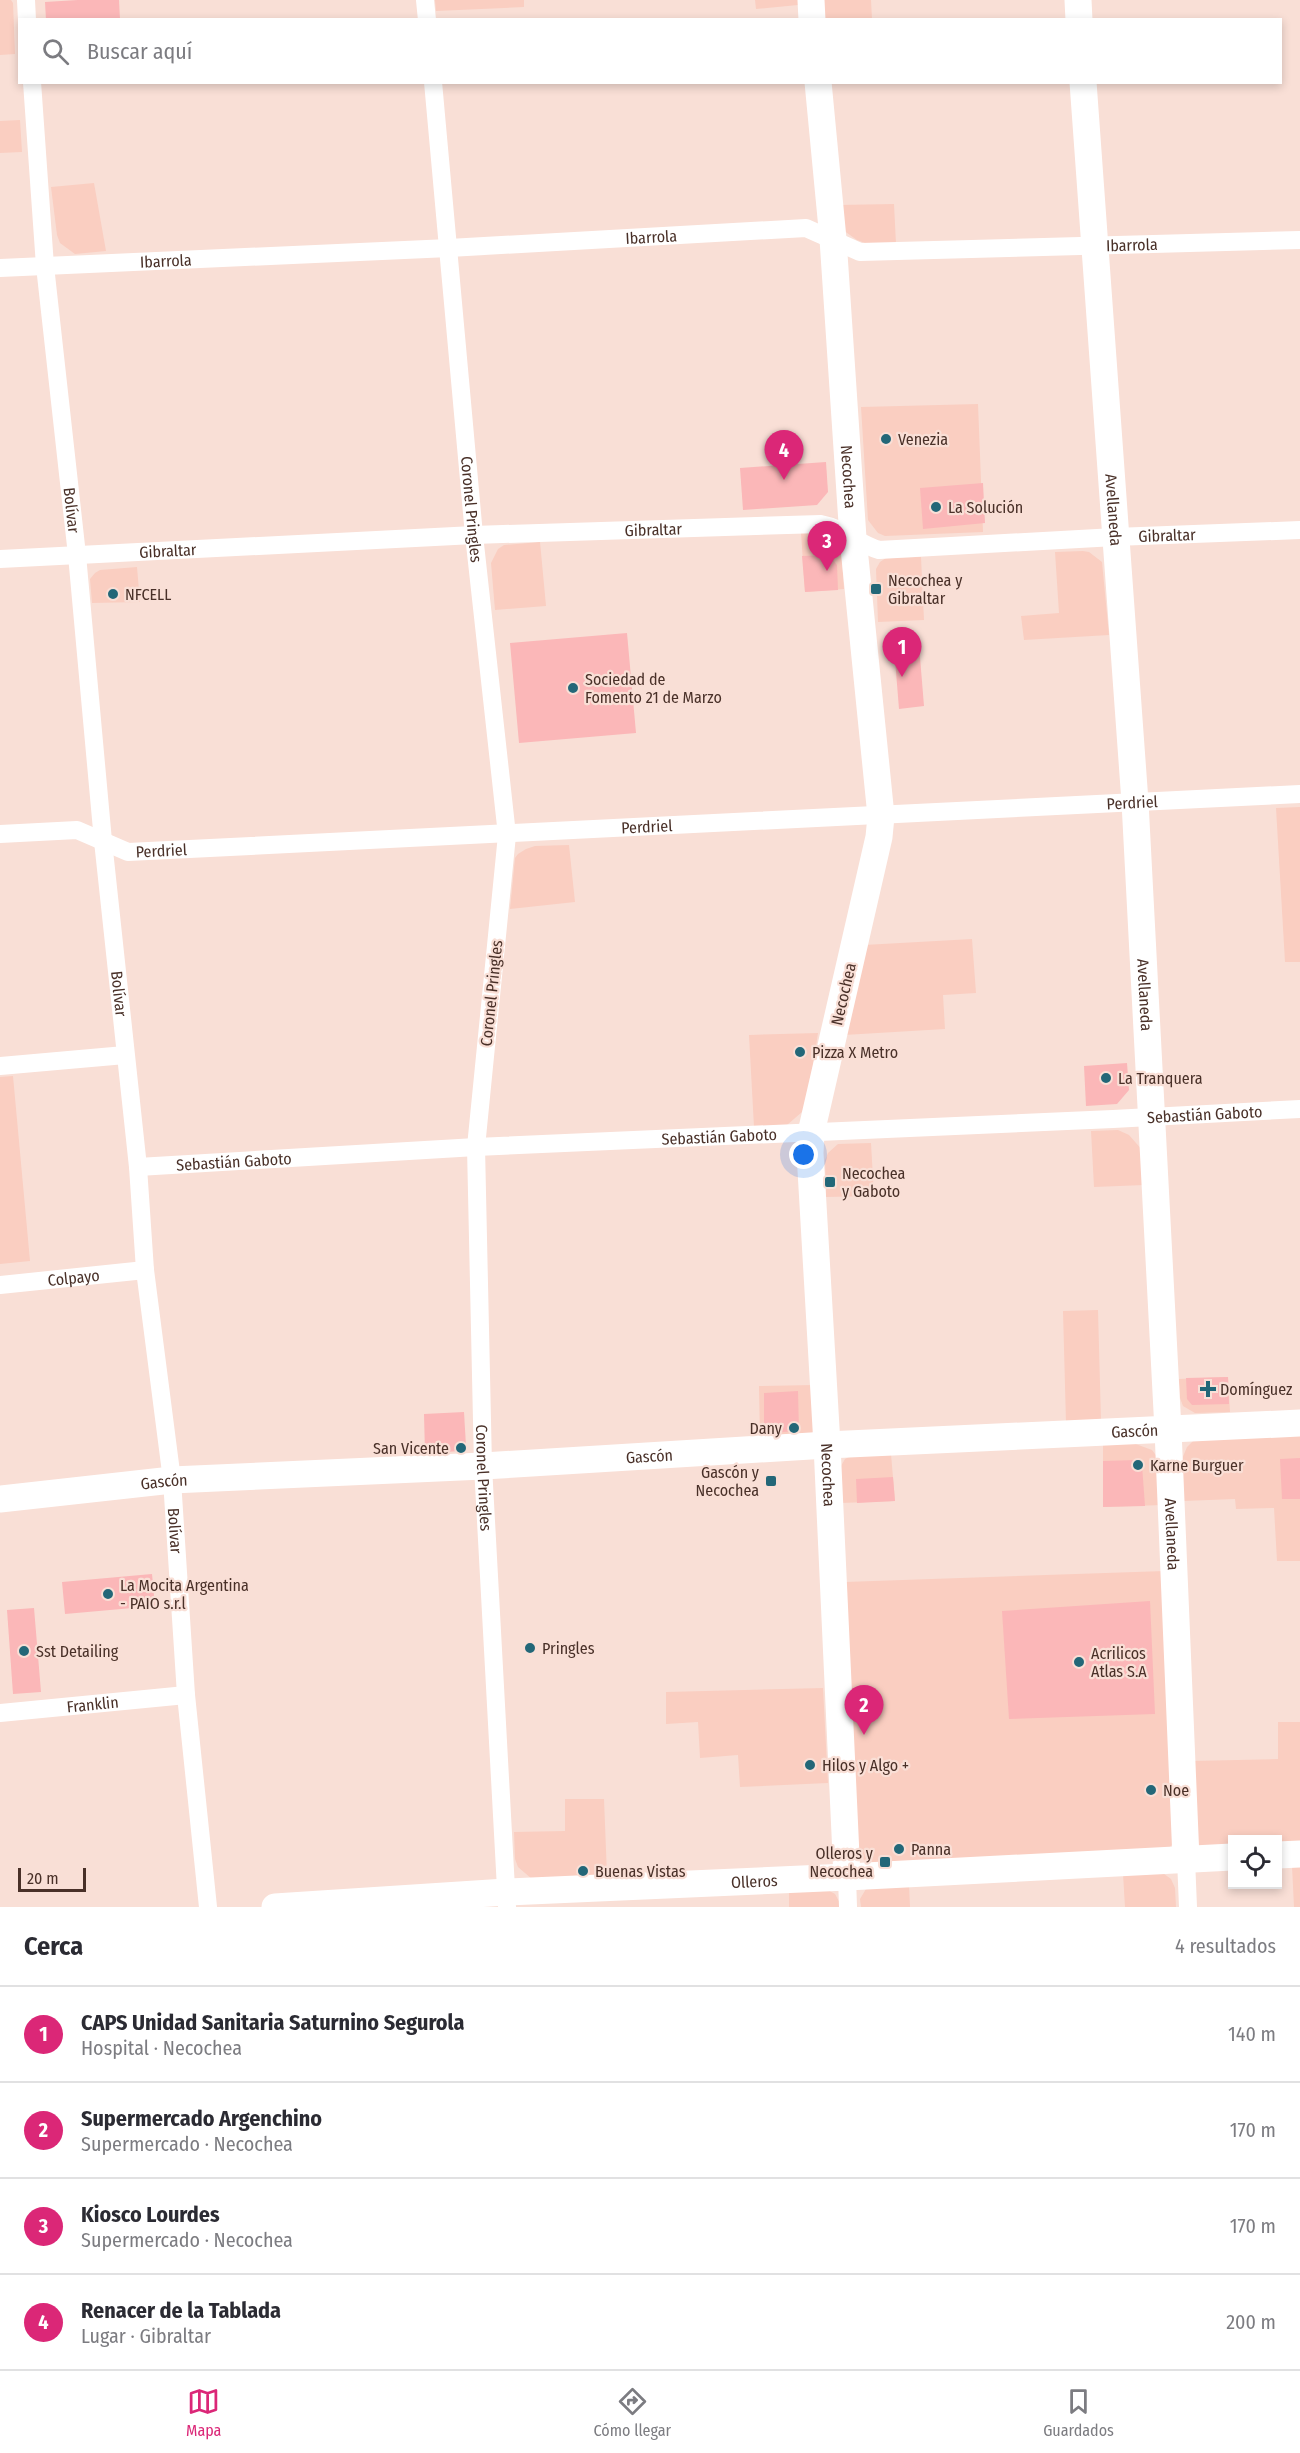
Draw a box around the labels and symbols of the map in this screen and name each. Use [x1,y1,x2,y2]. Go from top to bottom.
street label: Ibarrola [625,226,678,248]
street label: Ibarrola [1106,235,1158,255]
street label: Ibarrola [140,250,192,272]
pin: 4 [764,430,804,480]
place label: Venezia [898,430,948,449]
marker: Venezia [879,432,893,446]
street label: Necochea [837,444,860,509]
street label: Coronel Pringles [457,455,486,564]
street label: Avellaneda [1101,473,1125,547]
street label: Bolívar [60,486,84,534]
place label: La Solución [948,498,1023,517]
marker: La Solución [929,500,943,514]
street label: Gibraltar [624,519,683,540]
pin: 3 [808,522,846,571]
street label: Gibraltar [1138,525,1196,546]
street label: Gibraltar [139,540,197,562]
place label: Necochea y Gibraltar [888,571,963,608]
marker: Necochea y Gibraltar [869,582,883,596]
place label: NFCELL [125,585,171,604]
marker: NFCELL [106,587,120,601]
pin: 1 [882,628,922,677]
place label: Sociedad de Fomento 21 de Marzo [585,670,722,707]
marker: Sociedad de Fomento 21 de Marzo [566,681,580,695]
street label: Perdriel [1106,792,1158,814]
street label: Perdriel [621,816,673,838]
street label: Perdriel [135,840,187,862]
street label: Coronel Pringles [476,939,507,1047]
street label: Avellaneda [1133,958,1156,1032]
street label: Necochea [827,961,860,1027]
street label: Bolívar [107,970,131,1018]
place label: Pizza X Metro [812,1043,898,1062]
marker: Pizza X Metro [793,1045,807,1059]
place label: La Tranquera [1118,1069,1203,1088]
marker: La Tranquera [1099,1071,1113,1085]
street label: Sebastián Gaboto [1147,1102,1263,1127]
street label: Sebastián Gaboto [661,1125,777,1149]
your location [789,1140,818,1169]
street label: Sebastián Gaboto [176,1149,292,1175]
place label: Necochea y Gaboto [842,1164,906,1201]
marker: Necochea y Gaboto [823,1175,837,1189]
street label: Colpayo [47,1266,100,1290]
place label: Domínguez [1220,1380,1292,1399]
marker: Domínguez [1201,1382,1215,1396]
place label: Dany [750,1419,783,1438]
marker: Dany [787,1421,801,1435]
street label: Gascón [1111,1421,1159,1442]
street label: Coronel Pringles [472,1424,496,1532]
place label: San Vicente [373,1439,449,1458]
marker: San Vicente [454,1441,468,1455]
street label: Necochea [817,1443,839,1507]
street label: Gascón [625,1445,673,1467]
place label: Karne Burguer [1150,1456,1244,1475]
marker: Karne Burguer [1131,1458,1145,1472]
place label: Gascón y Necochea [696,1463,760,1500]
street label: Gascón [140,1470,188,1493]
marker: Gascón y Necochea [764,1474,778,1488]
street label: Avellaneda [1161,1498,1183,1571]
street label: Bolívar [164,1507,186,1555]
place label: La Mocita Argentina - PAIO s.r.l [120,1576,249,1613]
marker: La Mocita Argentina - PAIO s.r.l [101,1587,115,1601]
place label: Pringles [542,1639,595,1658]
marker: Pringles [523,1641,537,1655]
place label: Sst Detailing [36,1642,119,1661]
marker: Sst Detailing [17,1644,31,1658]
place label: Acrilicos Atlas S.A [1091,1644,1147,1681]
marker: Acrilicos Atlas S.A [1072,1655,1086,1669]
pin: 2 [844,1686,884,1735]
street label: Franklin [66,1693,119,1717]
place label: Hilos y Algo + [822,1756,909,1775]
marker: Hilos y Algo + [803,1758,817,1772]
place label: Noe [1163,1781,1189,1800]
marker: Noe [1144,1783,1158,1797]
place label: Panna [911,1840,951,1859]
marker: Panna [892,1842,906,1856]
place label: Olleros y Necochea [810,1844,874,1881]
marker: Olleros y Necochea [878,1855,892,1869]
place label: Buenas Vistas [595,1862,686,1881]
marker: Buenas Vistas [576,1864,590,1878]
scale bar [18,1865,86,1892]
street label: Olleros [731,1871,778,1892]

